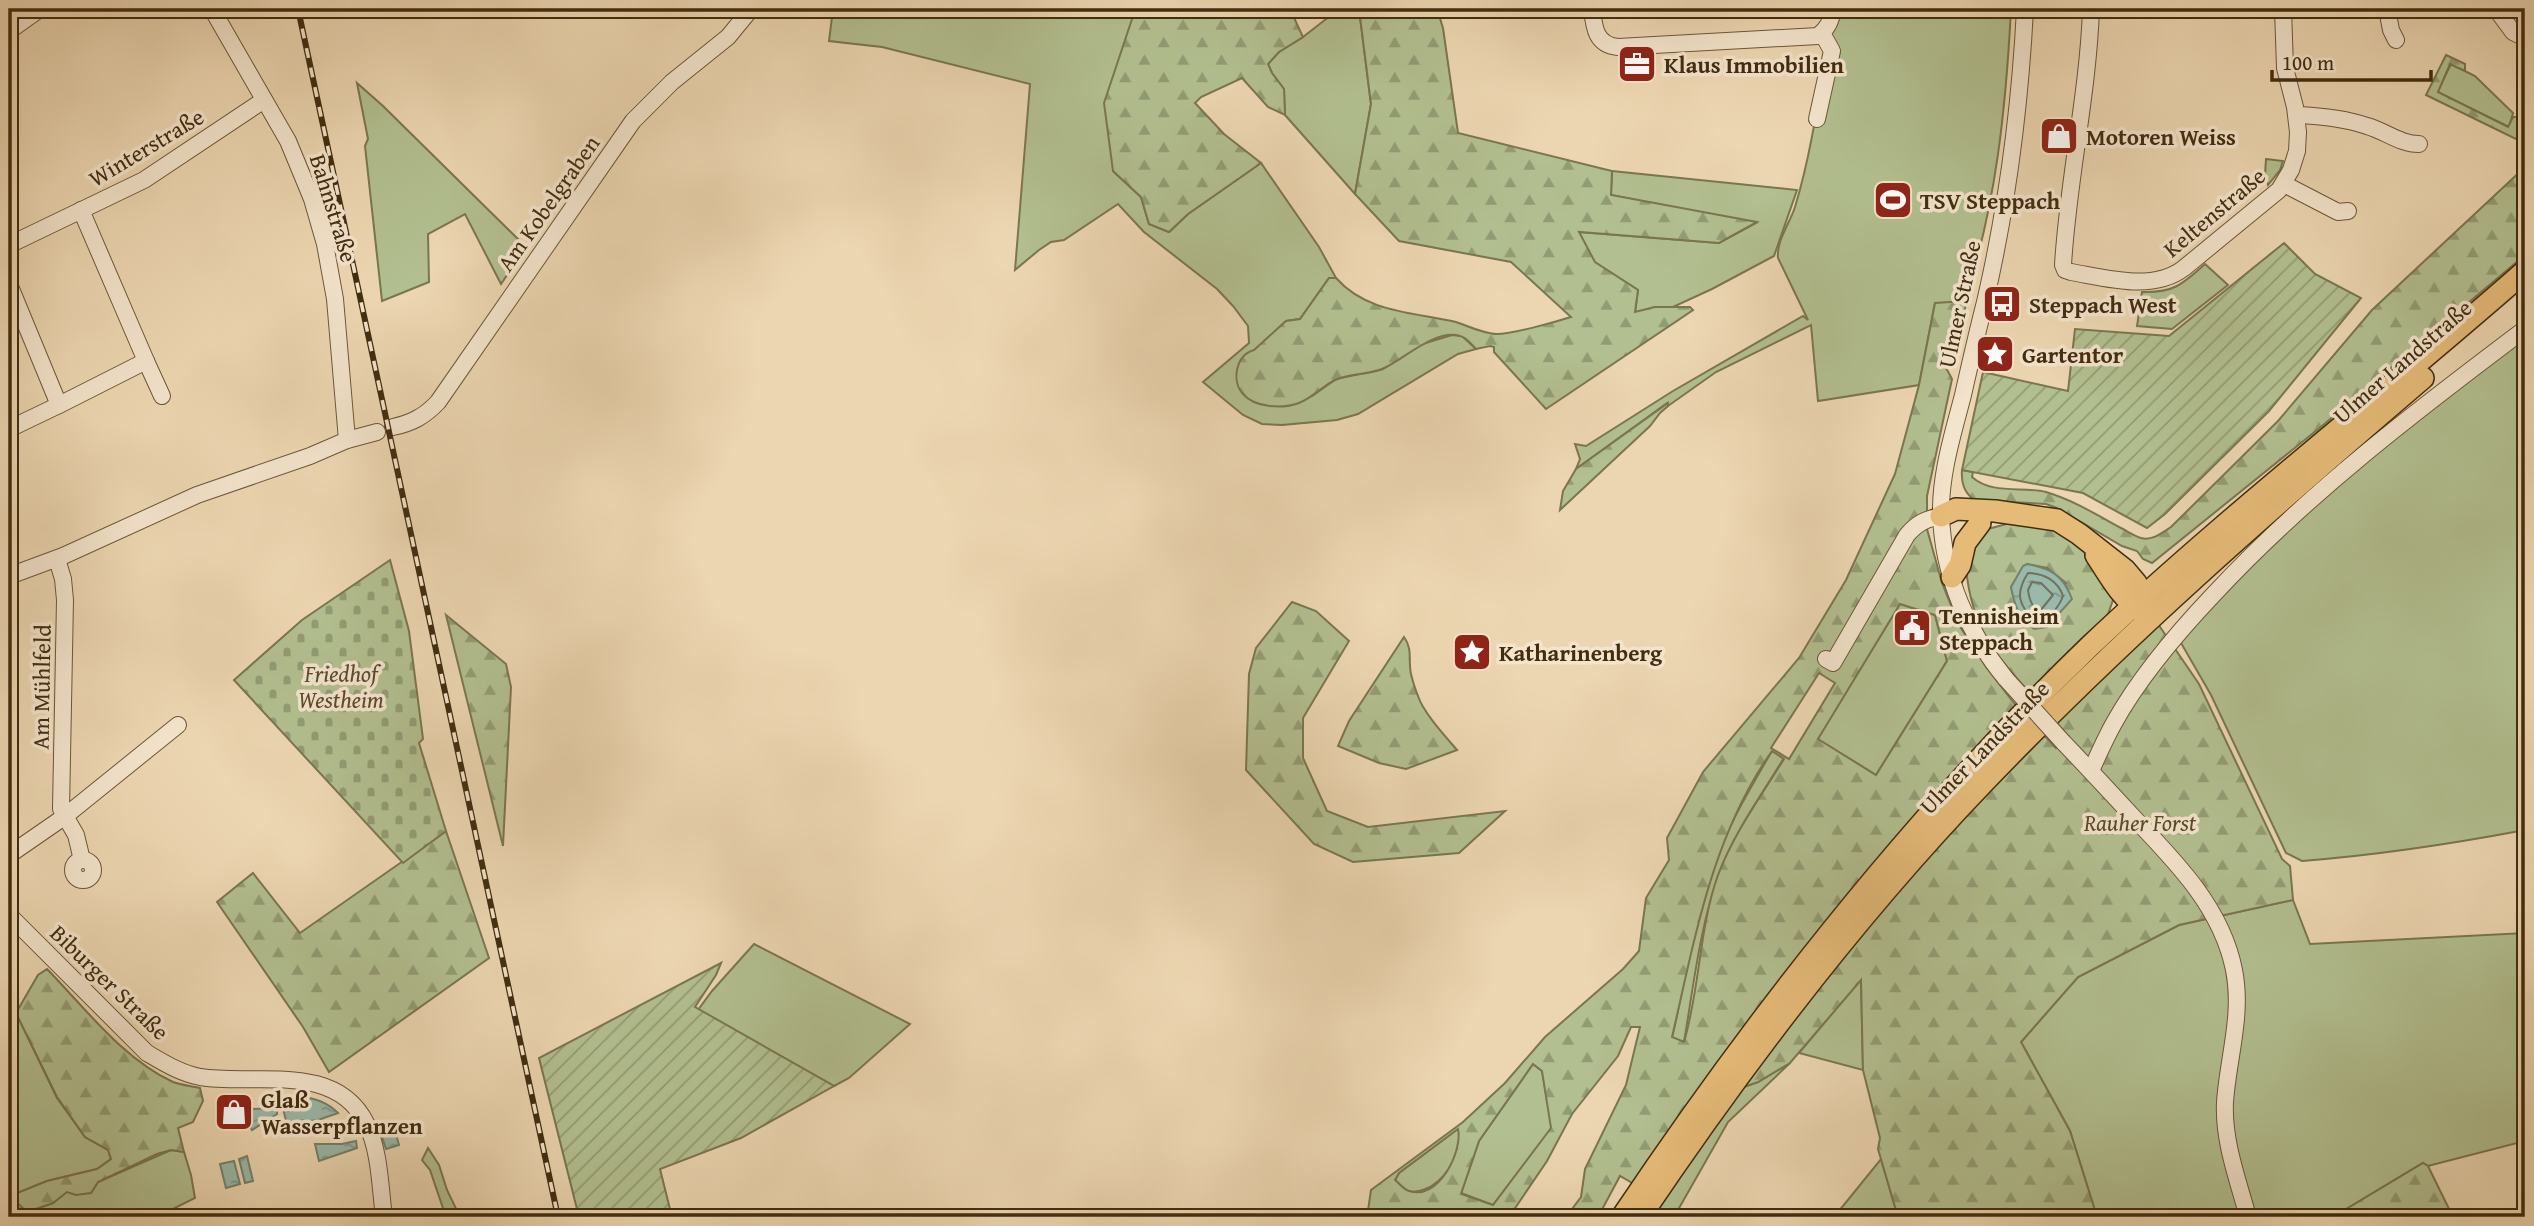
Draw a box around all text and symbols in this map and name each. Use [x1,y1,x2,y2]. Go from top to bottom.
scale bar [2272,38,2431,82]
office icon: Klaus Immobilien [1616,43,1658,85]
text: 100 m [2282,47,2334,78]
place label: Klaus Immobilien [1664,48,1844,81]
street label: Winterstraße [82,100,210,194]
shop icon: Motoren Weiss [2038,115,2080,157]
place label: Motoren Weiss [2086,120,2236,153]
street label: Am Kobelgraben [489,128,607,278]
street label: Bahnstraße [302,150,366,266]
street label: Keltenstraße [2156,159,2272,265]
sports icon: TSV Steppach [1872,179,1914,221]
place label: TSV Steppach [1920,184,2060,217]
street label: Ulmer Straße [1929,237,1989,371]
bus stop icon: Steppach West [1981,283,2023,325]
place label: Steppach West [2029,288,2177,321]
street label: Ulmer Landstraße [2325,291,2479,431]
place icon: Gartentor [1974,333,2016,375]
place label: Gartentor [2022,338,2124,371]
place label: Tennisheim Steppach [1939,599,2059,658]
public building icon: Tennisheim Steppach [1891,607,1933,649]
street label: Am Mühlfeld [23,623,59,750]
place icon: Katharinenberg [1451,631,1493,673]
place label: Katharinenberg [1499,636,1663,669]
park label: Friedhof Westheim [298,657,384,716]
street label: Ulmer Landstraße [1911,673,2057,821]
park label: Rauher Forst [2083,806,2197,839]
street label: Biburger Straße [43,917,177,1047]
place label: Glaß Wasserpflanzen [261,1083,423,1142]
shop icon: Glaß Wasserpflanzen [213,1091,255,1133]

